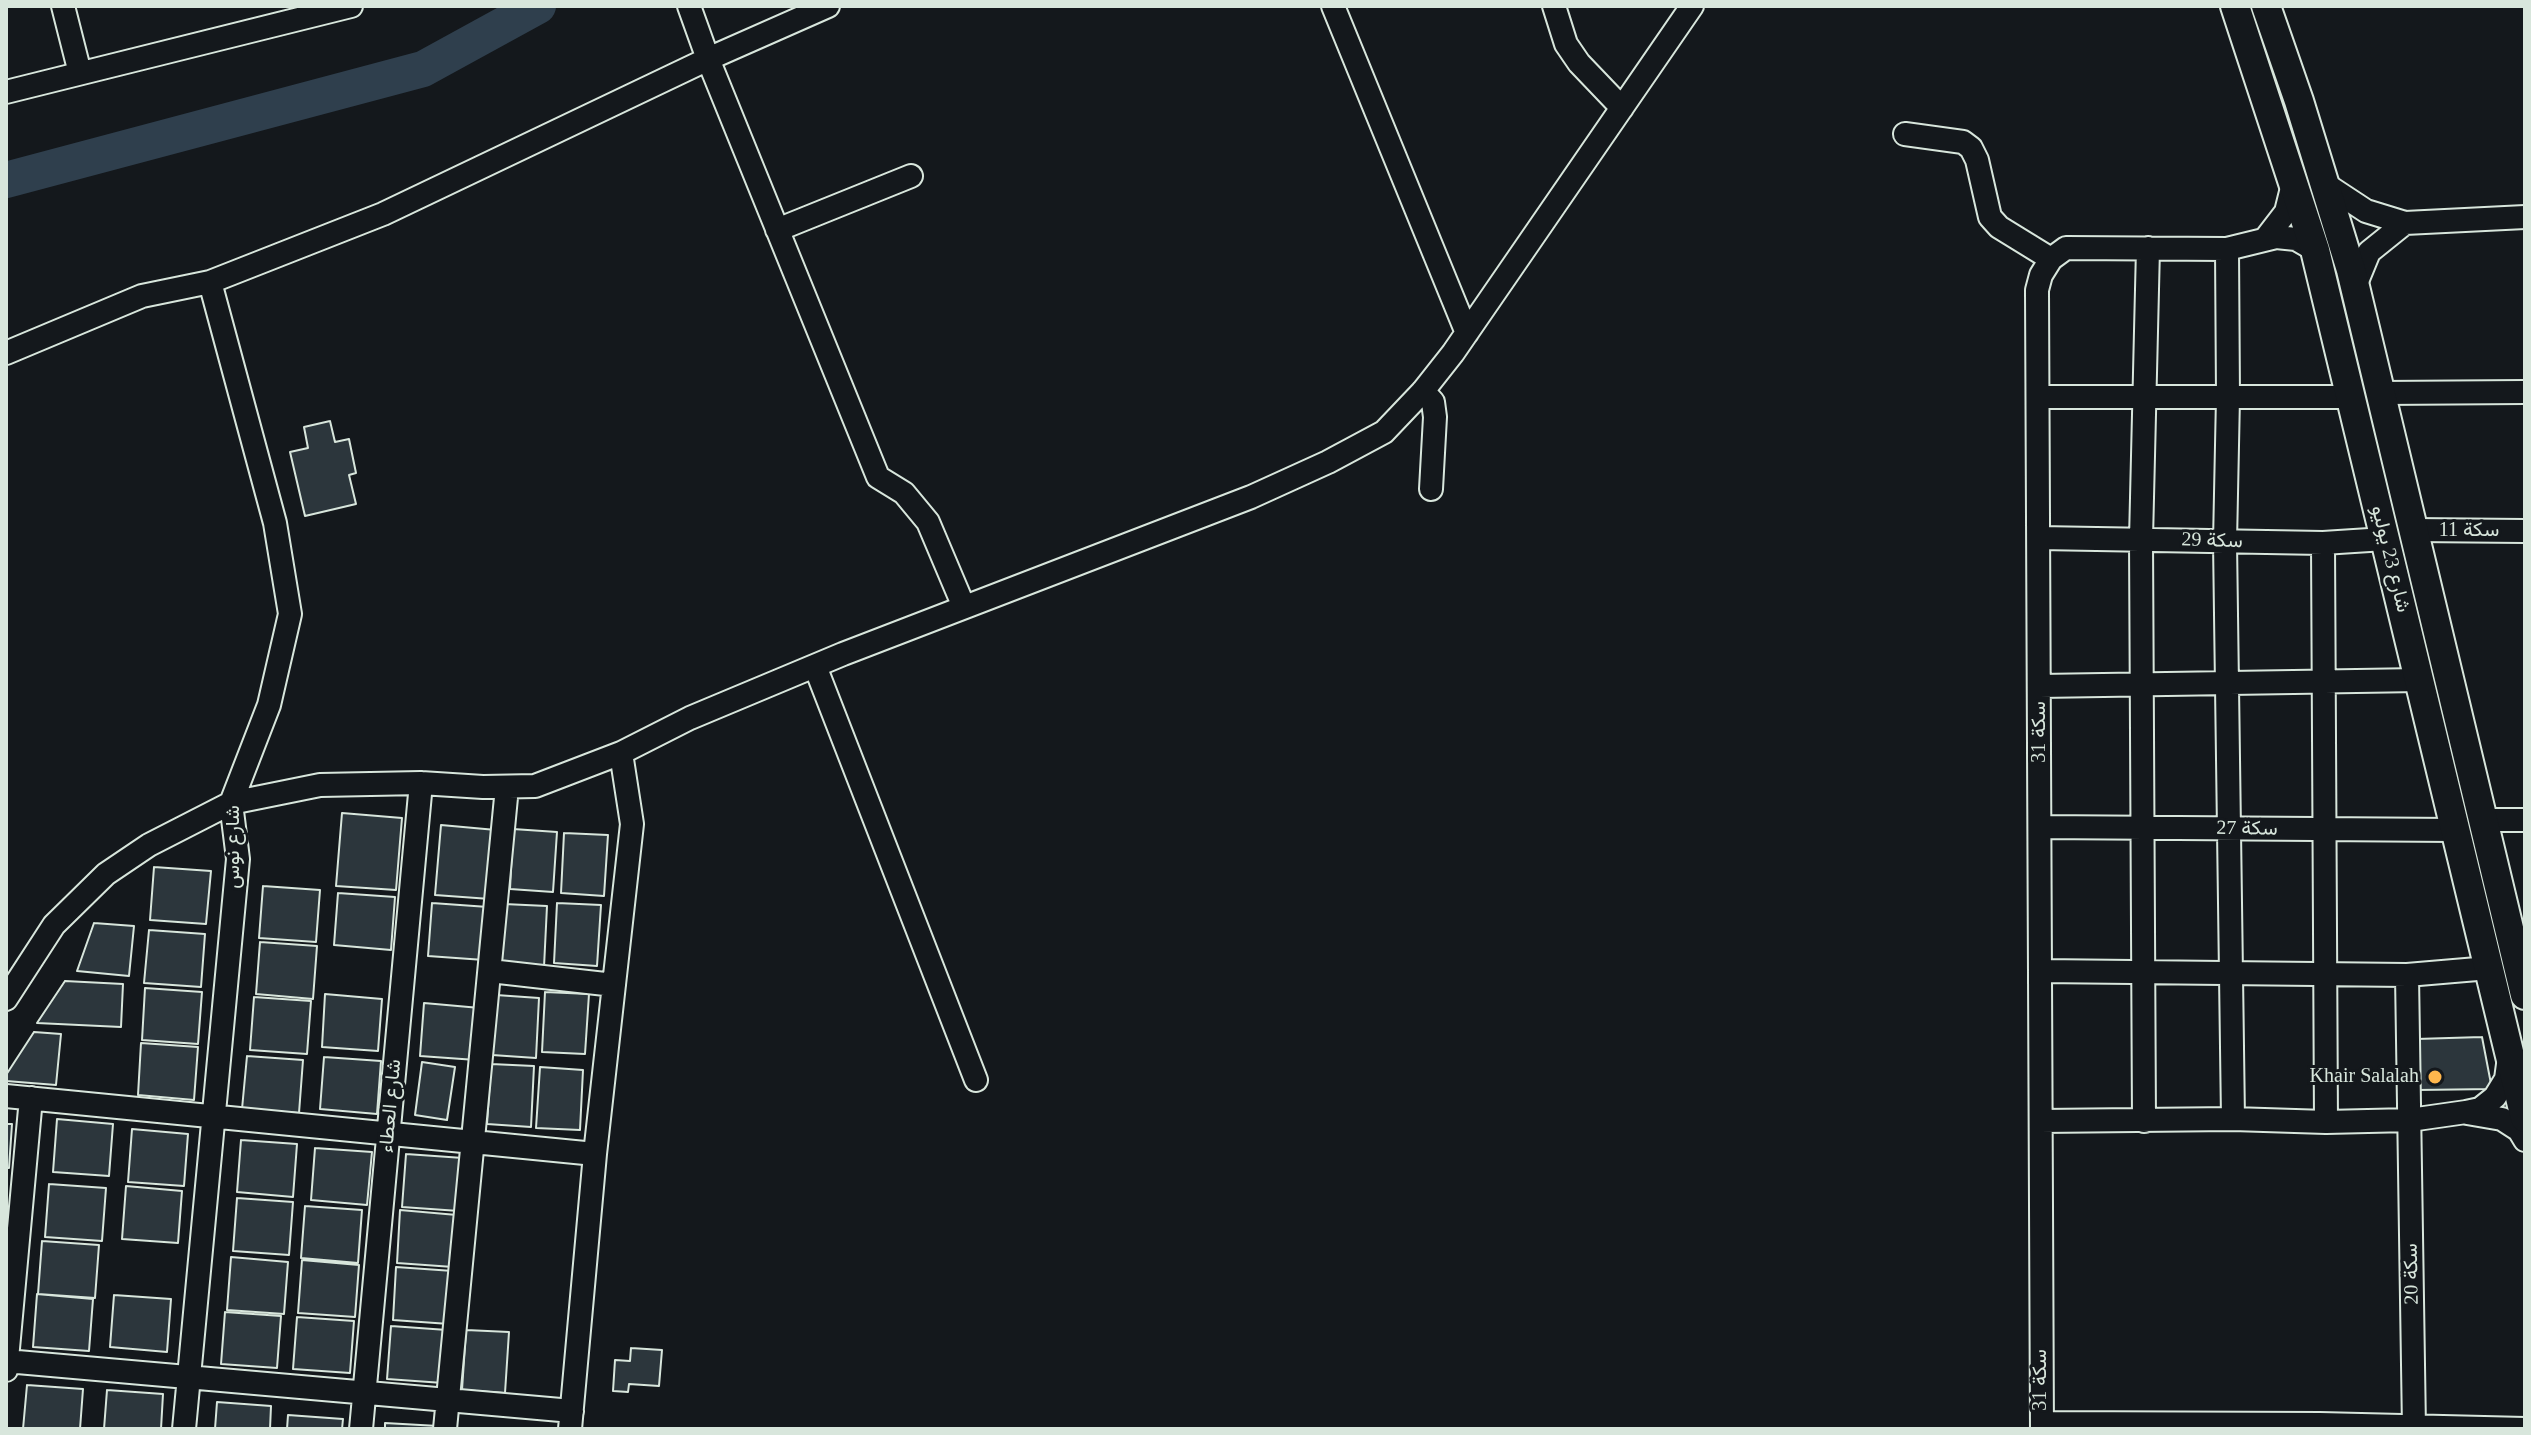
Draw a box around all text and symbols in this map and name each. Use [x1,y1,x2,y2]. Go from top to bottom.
street label: شارع 23 يوليو [2365,503,2415,615]
street label: سكة 11 [2439,519,2499,543]
street label: سكة 29 [2181,528,2243,554]
street label: سكة 31 [2028,701,2052,763]
street label: شارع نوس [222,805,246,889]
street label: سكة 27 [2216,816,2278,842]
street label: شارع العطاء [375,1058,407,1154]
place label: Khair Salalah [2310,1065,2419,1089]
marker: Khair Salalah [2426,1068,2444,1086]
street label: سكة 20 [2399,1243,2425,1305]
street label: سكة 31 [2029,1349,2053,1411]

